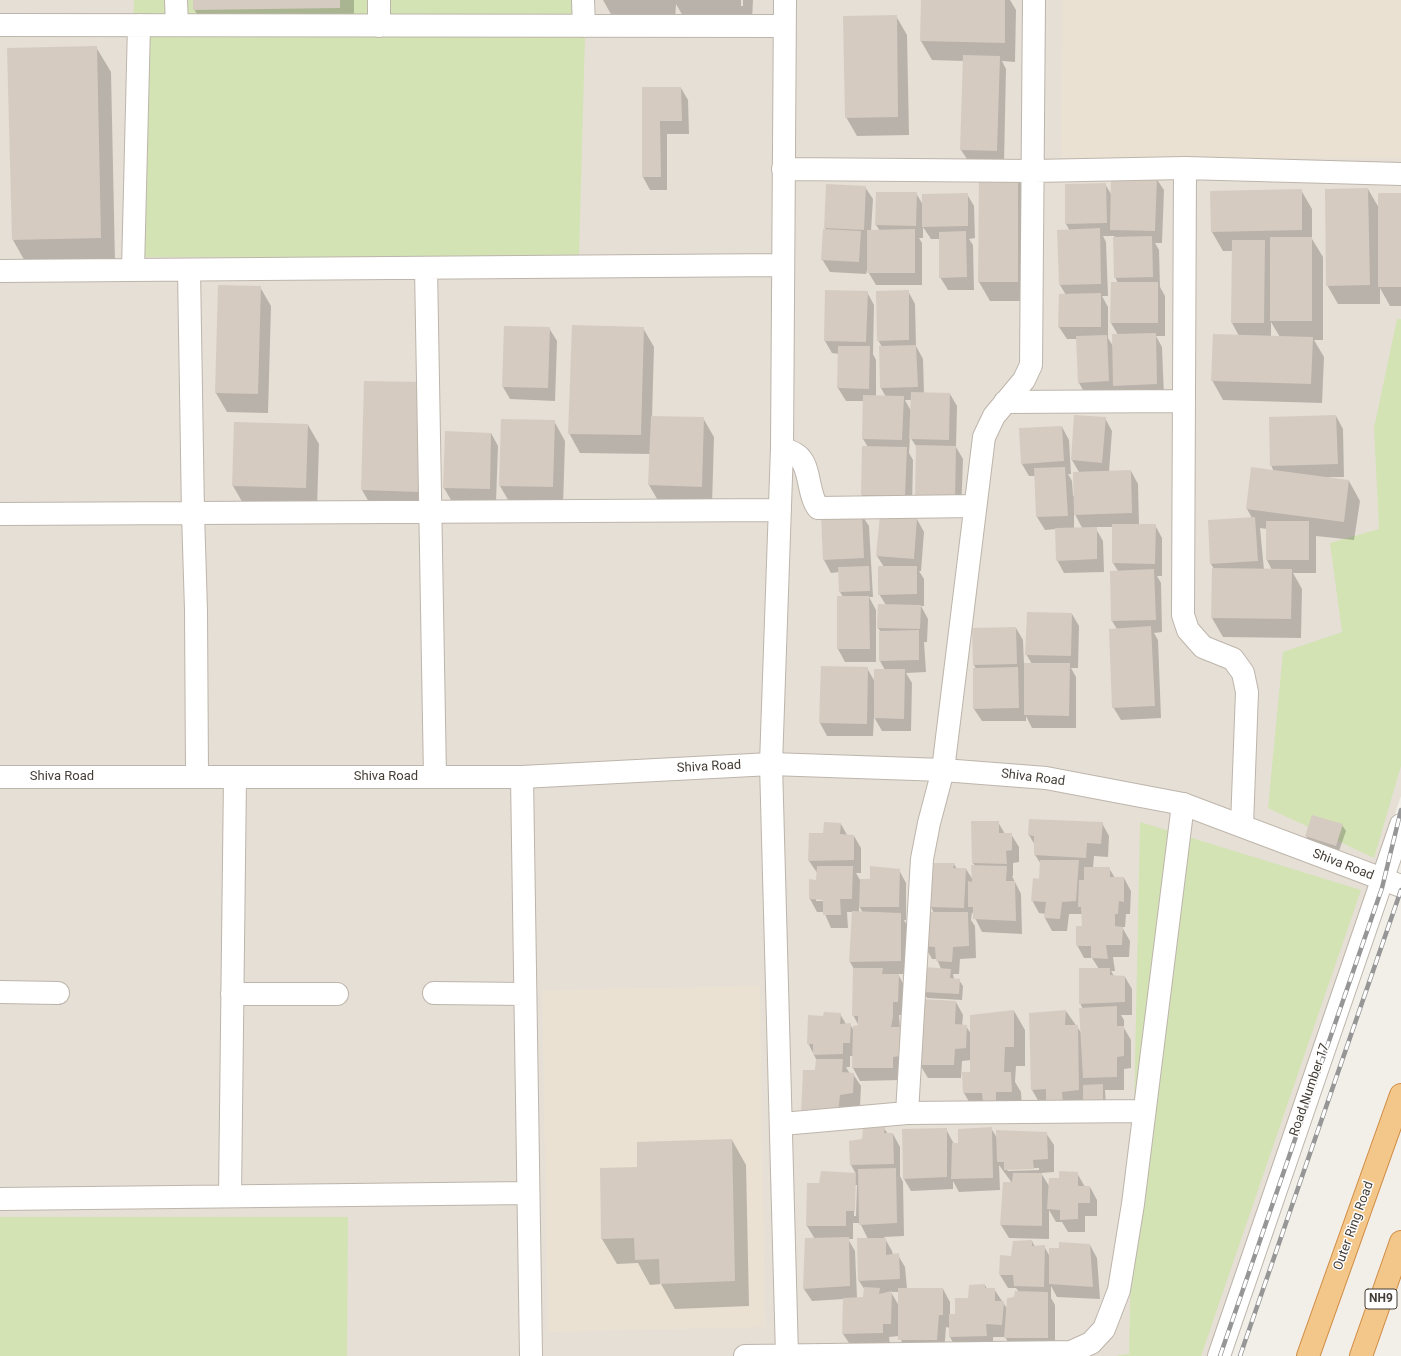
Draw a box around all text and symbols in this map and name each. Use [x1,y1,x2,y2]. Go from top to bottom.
street label: Shiva Road [676,758,742,776]
street label: Shiva Road [1000,766,1066,790]
street label: Shiva Road [30,769,94,785]
street label: Shiva Road [354,769,418,785]
street label: Shiva Road [1310,846,1376,884]
street label: Road Number 17 [1287,1041,1333,1139]
street label: Outer Ring Road [1331,1179,1377,1273]
road number: NH9 [1365,1289,1397,1309]

